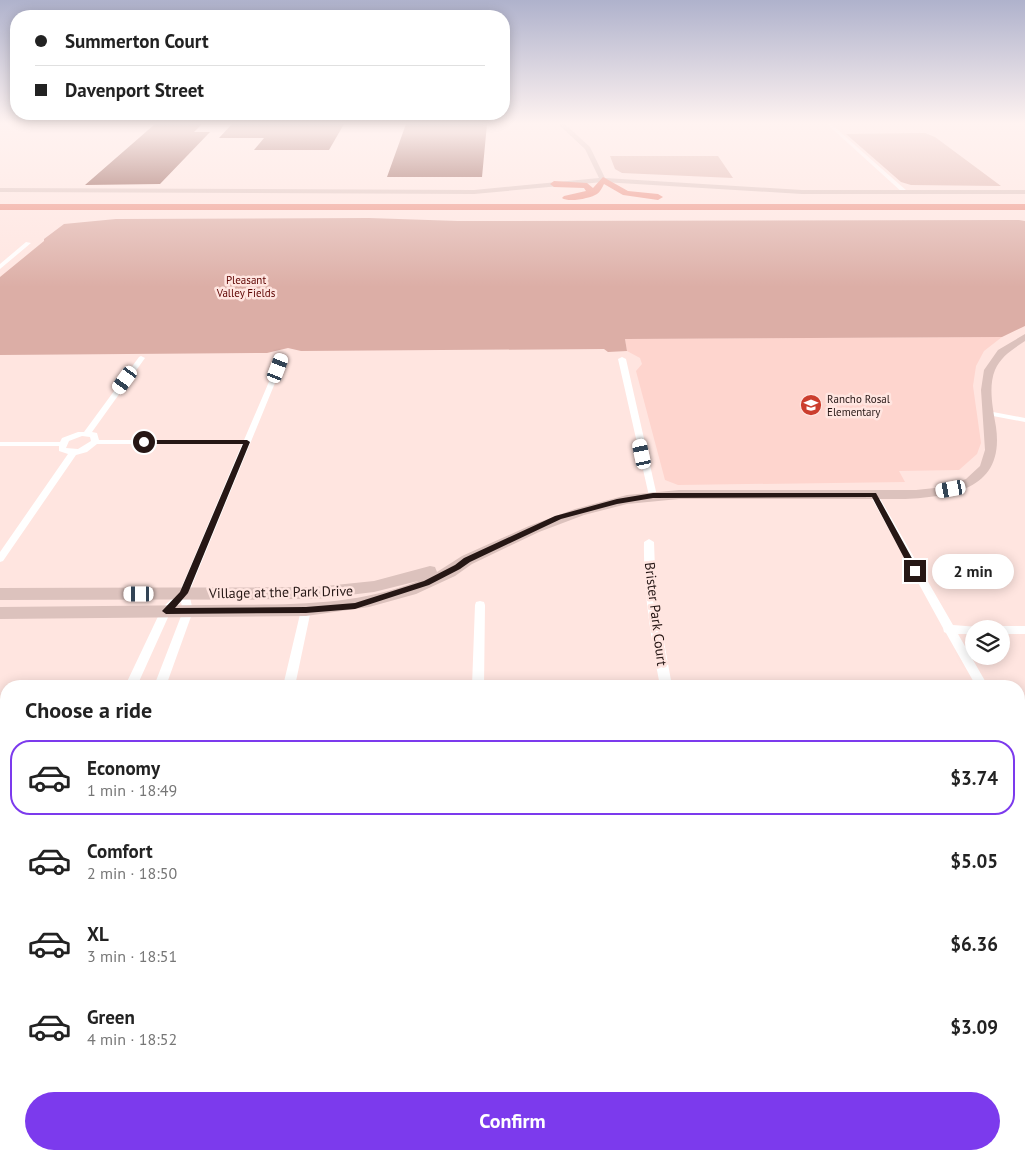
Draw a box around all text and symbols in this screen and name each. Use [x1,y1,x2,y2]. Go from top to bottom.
text: Summerton Court [65,29,209,53]
text: Davenport Street [65,78,204,102]
park label: Pleasant Valley Fields [216,273,276,300]
car [265,351,290,385]
car [110,363,139,397]
place label: Rancho Rosal Elementary [827,392,891,419]
school or university icon: Rancho Rosal Elementary [799,393,823,417]
route start [133,431,155,453]
car [631,438,652,470]
car [934,479,967,499]
callout: 2 min [932,554,1015,588]
route end [904,560,926,582]
street label: Brister Park Court [641,561,671,667]
text: 2 min [953,561,993,581]
street label: Village at the Park Drive [208,582,353,602]
car [124,587,154,602]
map controls [965,620,1010,665]
button: layers [965,620,1010,665]
text: Choose a ride [25,696,152,724]
icon: car [27,755,72,800]
text: Economy [87,756,160,780]
text: $3.74 [950,766,998,790]
text: 1 min · 18:49 [87,780,177,800]
icon: car [27,838,72,883]
text: Comfort [87,839,153,863]
text: $5.05 [950,849,998,873]
text: 2 min · 18:50 [87,863,177,883]
icon: car [27,921,72,966]
text: XL [87,922,109,946]
text: $6.36 [950,932,998,956]
text: 3 min · 18:51 [87,946,177,966]
icon: car [27,1004,72,1049]
text: Green [87,1005,135,1029]
text: $3.09 [950,1015,998,1039]
text: 4 min · 18:52 [87,1029,177,1049]
button: Confirm [25,1092,1000,1150]

